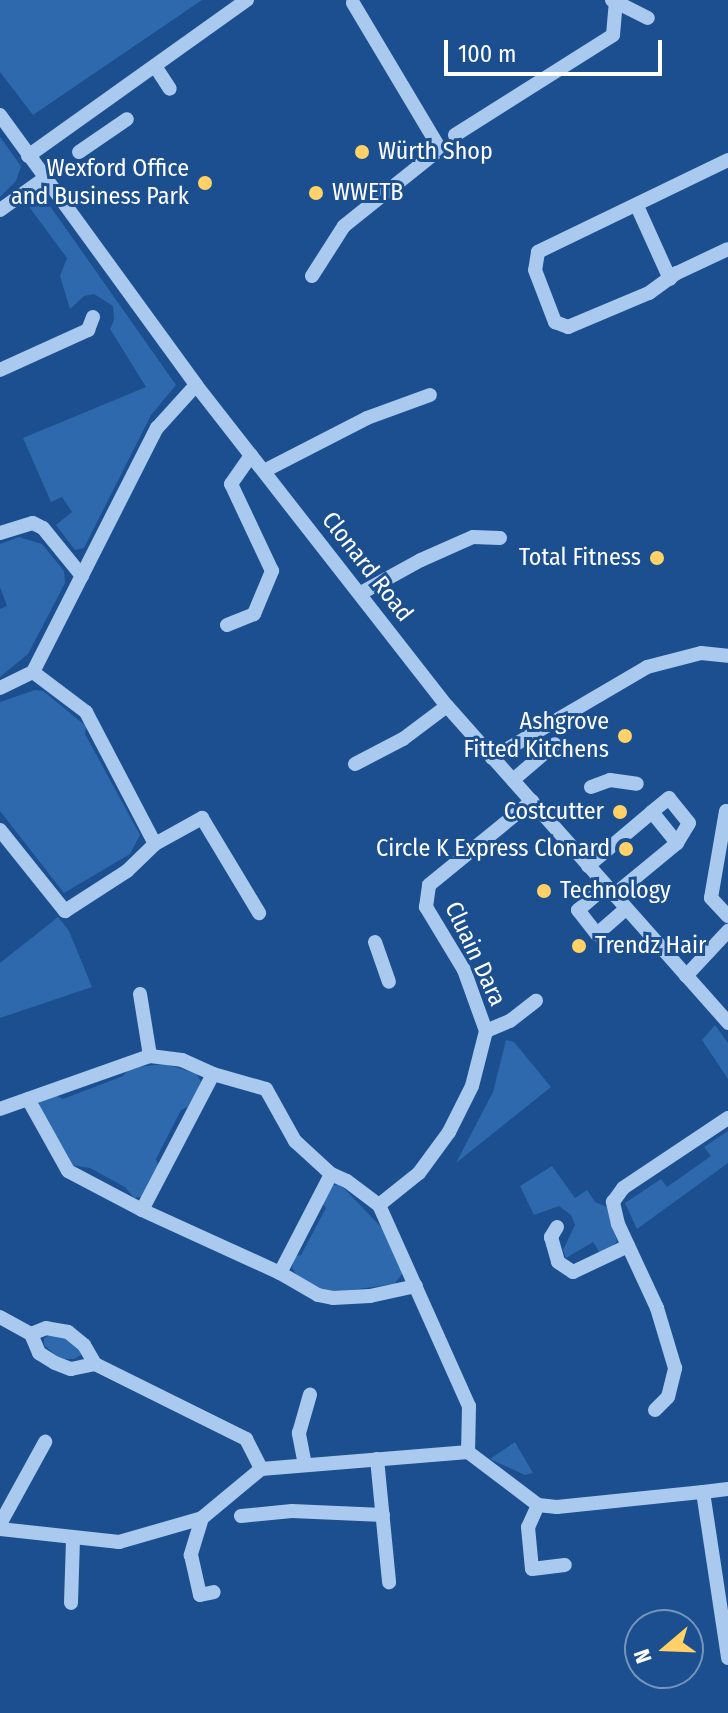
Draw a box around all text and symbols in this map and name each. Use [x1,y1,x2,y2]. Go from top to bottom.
scale bar [448,24,666,74]
text: 100 m [458,40,516,68]
place label: Würth Shop [378,138,493,166]
marker: Würth Shop [353,143,371,161]
place label: Wexford Office and Business Park [11,155,189,211]
marker: Wexford Office and Business Park [196,174,214,192]
place label: WWETB [332,179,403,207]
marker: WWETB [307,184,325,202]
street label: Clonard Road [315,506,419,628]
place label: Total Fitness [519,544,641,572]
marker: Total Fitness [648,549,666,567]
place label: Ashgrove Fitted Kitchens [464,708,609,764]
marker: Ashgrove Fitted Kitchens [616,727,634,745]
place label: Costcutter [504,798,604,826]
marker: Costcutter [611,803,629,821]
place label: Circle K Express Clonard [376,835,610,863]
marker: Circle K Express Clonard [617,840,635,858]
place label: Technology [560,877,671,905]
marker: Technology [535,882,553,900]
street label: Cluain Dara [438,897,512,1011]
place label: Trendz Hair [595,932,706,960]
marker: Trendz Hair [570,937,588,955]
north arrow [624,1609,704,1689]
text: N [628,1646,658,1667]

